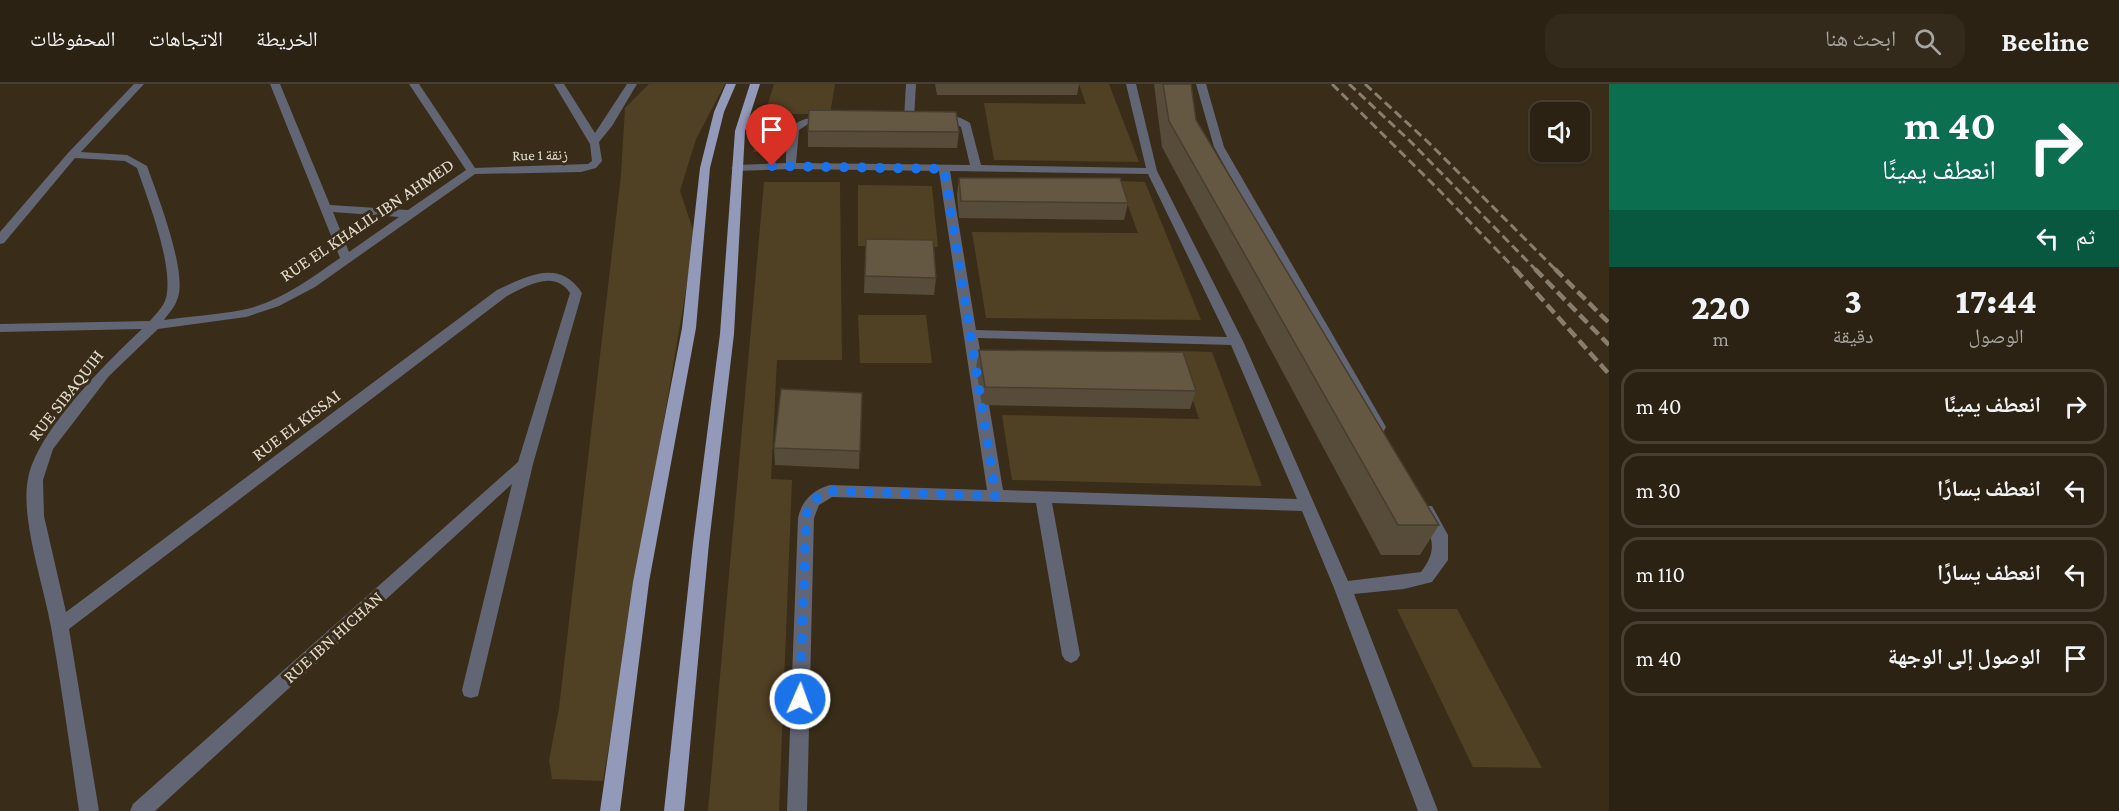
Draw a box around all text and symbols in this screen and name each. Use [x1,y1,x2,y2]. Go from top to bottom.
search box [1545,14,1965,68]
icon: search [1911,25,1944,58]
text: ابحث هنا [1825,26,1896,51]
text: Beeline [2001,26,2089,57]
text: المحفوظات [30,27,115,51]
text: الاتجاهات [148,27,223,51]
text: الخريطة [256,27,318,51]
text: 40 m [1904,101,1996,148]
map controls [1530,102,1590,162]
button: sound [1530,102,1590,162]
pin [746,104,797,166]
icon: right [2017,108,2095,186]
icon: arrive [755,113,788,146]
street label: Rue 1 زنقة [512,147,568,164]
street label: RUE EL KHALIL IBN AHMED [276,154,458,286]
text: انعطف يمينًا [1882,155,1996,185]
icon: left [2031,222,2064,255]
text: ثم [2076,224,2095,249]
text: 3 [1844,281,1862,321]
text: 17:44 [1955,281,2037,321]
text: 220 [1691,287,1751,327]
text: دقيقة [1833,325,1873,347]
text: الوصول [1969,325,2024,347]
text: m [1713,328,1729,350]
street label: RUE SIBAQUIH [24,346,108,444]
street label: RUE EL KISSAI [248,385,344,465]
icon: right [2059,390,2092,423]
text: انعطف يمينًا [1943,392,2041,417]
text: 40 m [1636,394,1682,419]
icon: left [2059,474,2092,507]
text: انعطف يسارًا [1937,476,2041,501]
text: 30 m [1636,478,1681,503]
icon: left [2059,558,2092,591]
text: انعطف يسارًا [1937,560,2041,585]
text: 110 m [1636,562,1685,587]
street label: RUE IBN HICHAN [279,587,387,687]
icon: arrive [2059,642,2092,675]
text: الوصول إلى الوجهة [1888,644,2041,669]
text: 40 m [1636,646,1682,671]
position arrow [768,667,832,731]

